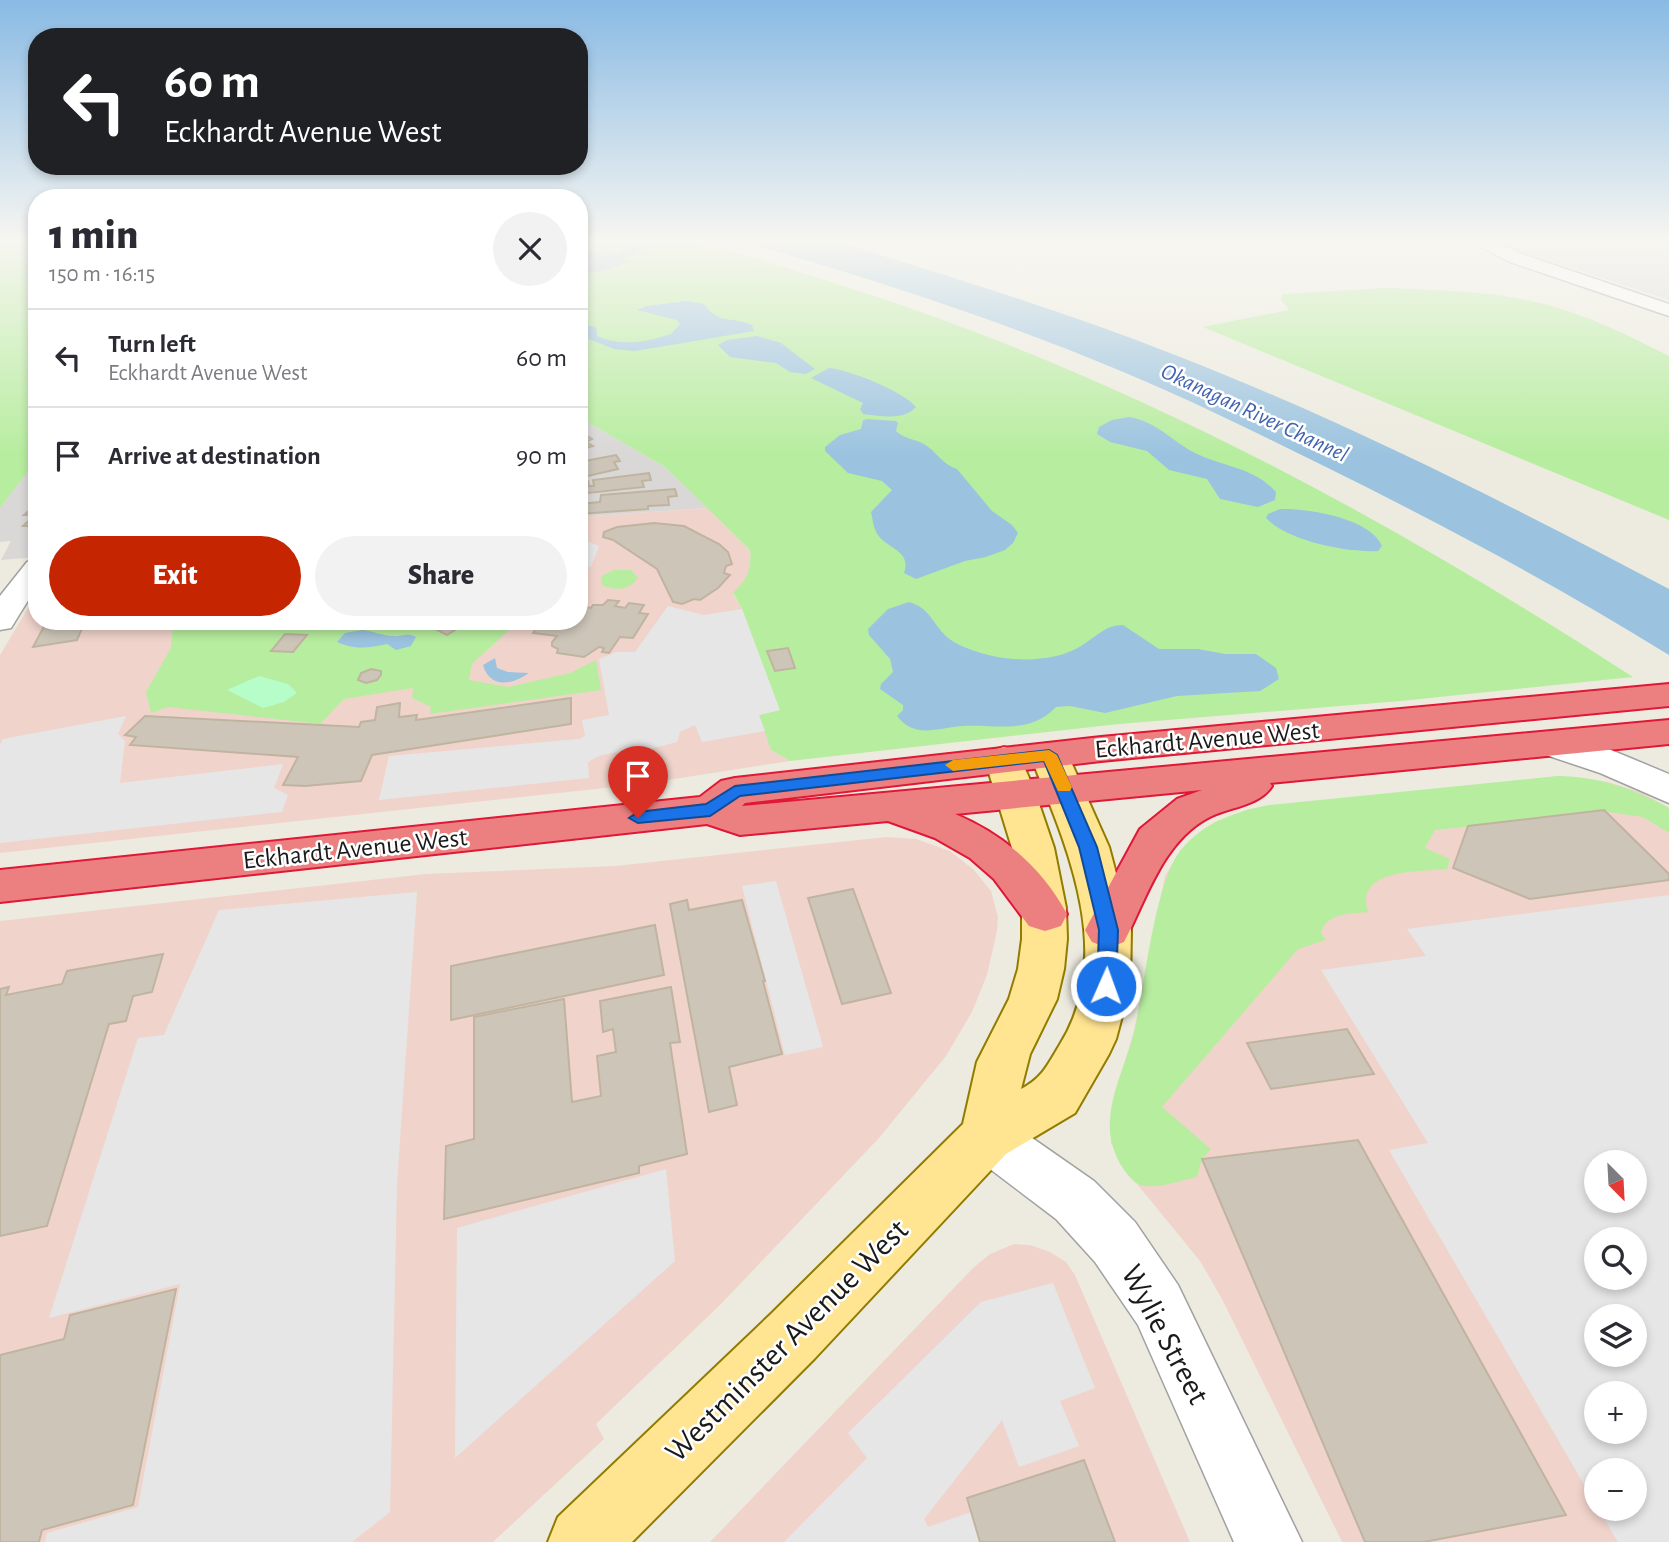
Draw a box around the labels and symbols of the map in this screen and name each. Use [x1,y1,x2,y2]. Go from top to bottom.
water label: Okanagan River Channel [1157,360,1352,467]
street label: Eckhardt Avenue West [1094,717,1321,763]
pin [608,746,668,818]
street label: Eckhardt Avenue West [242,824,469,874]
position arrow [1069,949,1143,1023]
north arrow [1584,1150,1647,1213]
street label: Westminster Avenue West [659,1213,914,1468]
street label: Wylie Street [1115,1260,1215,1409]

